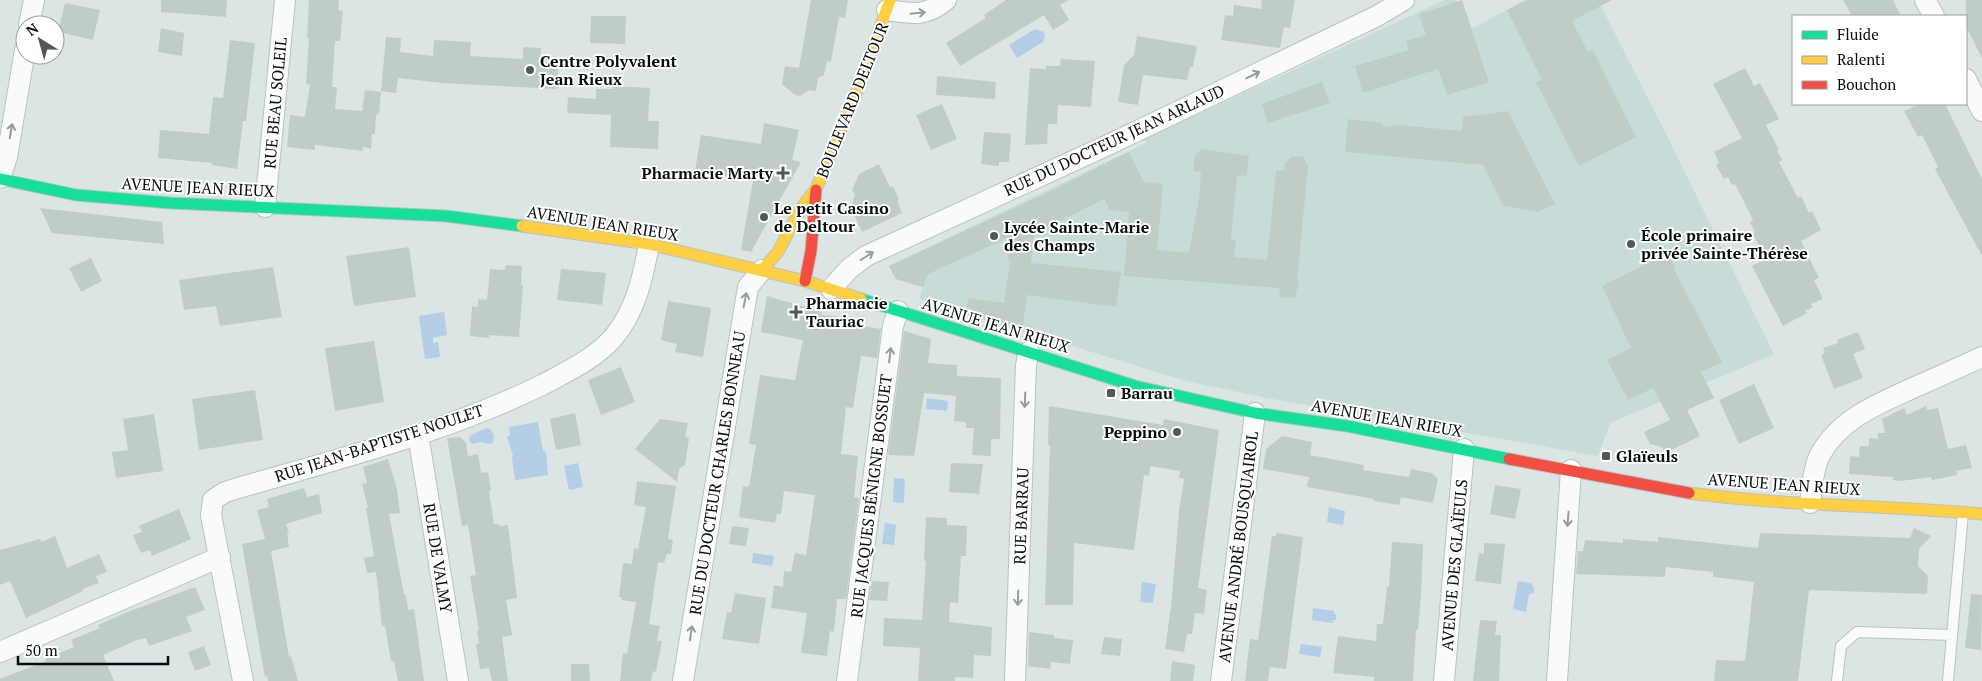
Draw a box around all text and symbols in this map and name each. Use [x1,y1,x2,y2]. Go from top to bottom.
one-way arrow [910,8,926,18]
north arrow [15,15,65,65]
legend [1792,15,1967,105]
text: N [22,18,42,40]
street label: BOULEVARD DELTOUR [811,18,894,181]
text: Fluide [1837,24,1879,44]
street label: RUE BEAU SOLEIL [258,36,292,170]
text: Ralenti [1837,49,1885,69]
place label: Centre Polyvalent Jean Rieux [540,50,677,90]
marker: Centre Polyvalent Jean Rieux [524,64,536,76]
one-way arrow [1245,70,1260,80]
text: Bouchon [1837,74,1896,94]
street label: RUE DU DOCTEUR JEAN ARLAUD [1000,79,1228,201]
one-way arrow [7,123,17,139]
place label: Pharmacie Marty [642,162,774,184]
marker: Pharmacie Marty [777,167,789,179]
street label: AVENUE JEAN RIEUX [121,172,275,202]
place label: Le petit Casino de Deltour [774,197,889,237]
street label: AVENUE JEAN RIEUX [526,200,681,246]
marker: Le petit Casino de Deltour [758,211,770,223]
place label: Lycée Sainte-Marie des Champs [1004,216,1150,256]
place label: École primaire privée Sainte-Thérèse [1641,224,1808,264]
marker: Lycée Sainte-Marie des Champs [988,230,1000,242]
marker: École primaire privée Sainte-Thérèse [1625,238,1637,250]
one-way arrow [859,251,873,261]
one-way arrow [741,292,751,308]
place label: Pharmacie Tauriac [806,292,888,332]
street label: AVENUE JEAN RIEUX [920,292,1073,358]
marker: Pharmacie Tauriac [790,306,802,318]
street label: RUE DU DOCTEUR CHARLES BONNEAU [684,329,750,616]
one-way arrow [885,347,895,363]
street label: RUE JACQUES BÉNIGNE BOSSUET [845,373,897,619]
place label: Barrau [1121,382,1173,404]
marker: Barrau [1105,387,1117,399]
one-way arrow [1020,392,1030,408]
street label: AVENUE JEAN RIEUX [1310,394,1465,442]
street label: RUE JEAN-BAPTISTE NOULET [272,399,486,487]
place label: Peppino [1104,421,1167,443]
marker: Peppino [1171,426,1183,438]
street label: AVENUE ANDRÉ BOUSQUAIROL [1213,430,1263,664]
place label: Glaïeuls [1616,445,1678,467]
marker: Glaïeuls [1600,450,1612,462]
street label: RUE BARRAU [1008,467,1034,565]
street label: AVENUE JEAN RIEUX [1707,468,1861,500]
street label: AVENUE DES GLAÏEULS [1436,478,1472,652]
street label: RUE DE VALMY [418,501,458,615]
one-way arrow [1563,510,1573,526]
one-way arrow [1013,590,1023,606]
one-way arrow [686,625,696,641]
scale bar [18,634,168,666]
text: 50 m [25,640,58,660]

